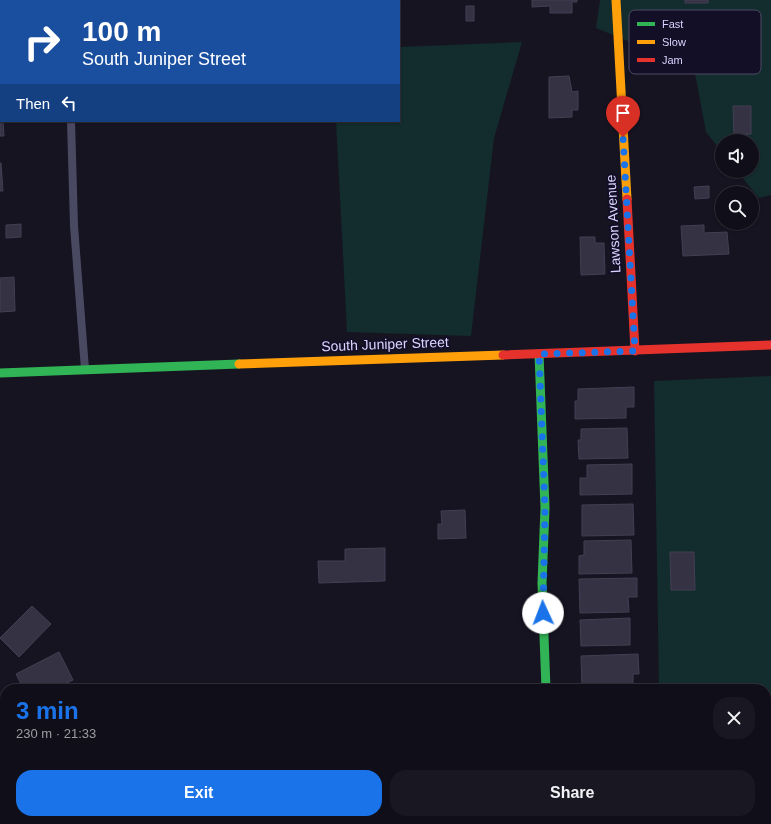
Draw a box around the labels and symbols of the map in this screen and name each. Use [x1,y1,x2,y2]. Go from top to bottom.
legend [629,10,761,74]
text: Fast [662,18,683,30]
text: Slow [662,36,686,48]
text: Jam [662,54,683,66]
pin [606,96,640,137]
street label: Lawson Avenue [602,174,624,274]
street label: South Juniper Street [321,334,449,354]
position arrow [522,592,564,634]

